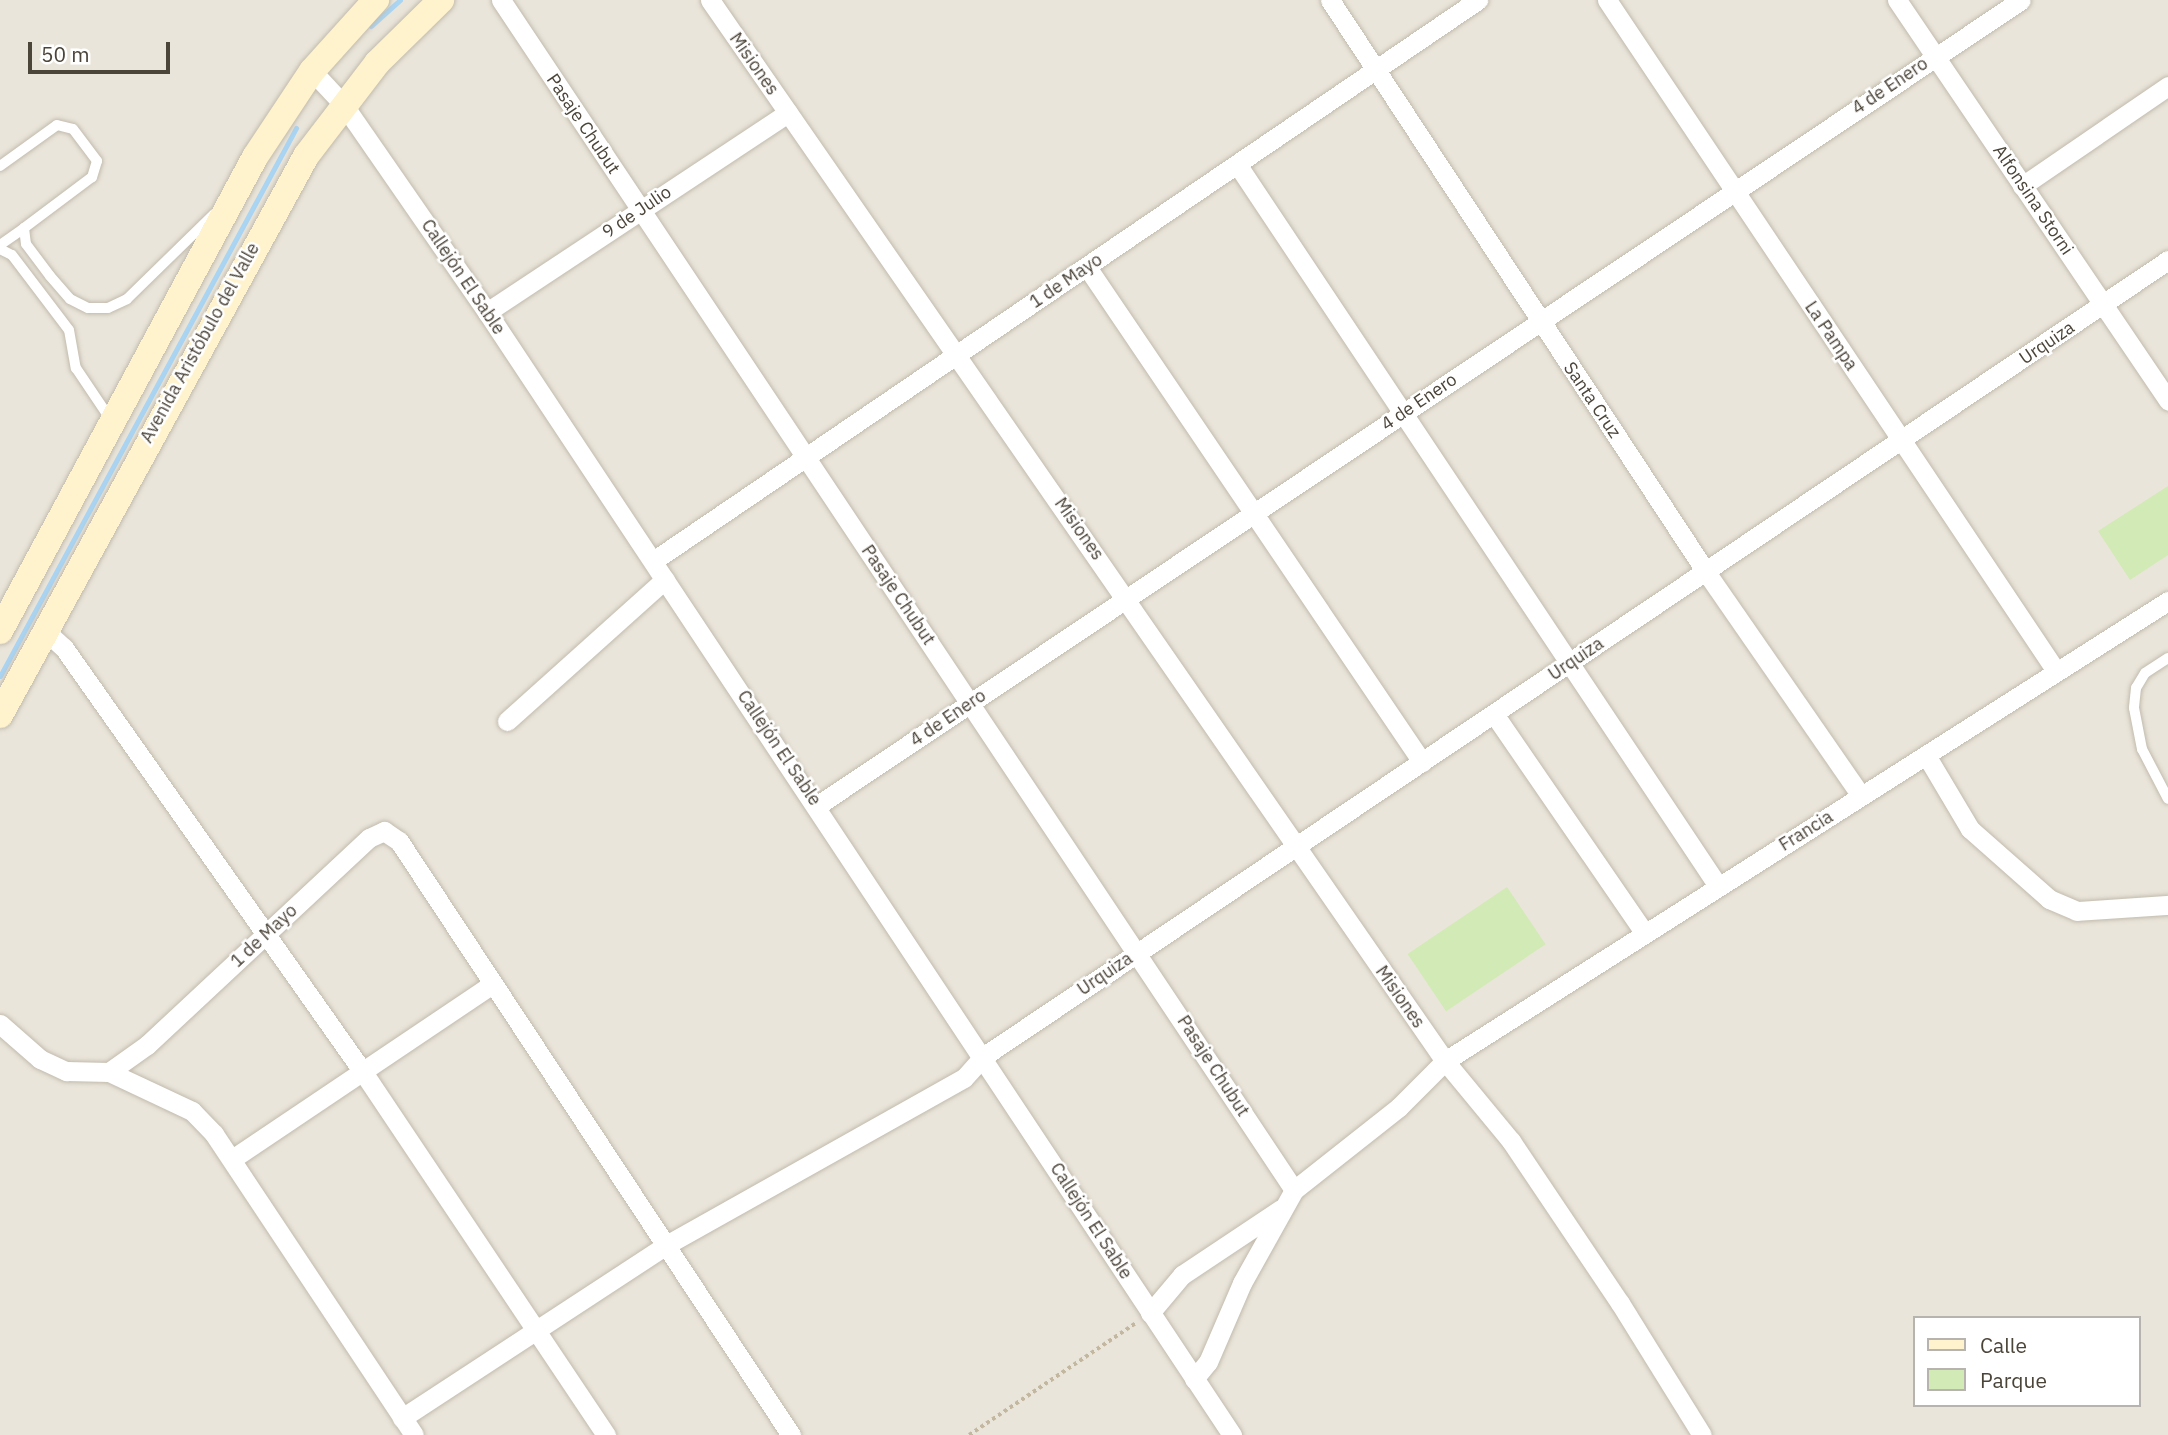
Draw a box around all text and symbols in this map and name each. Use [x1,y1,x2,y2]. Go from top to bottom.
scale bar [32,28,173,72]
street label: Misiones [725,29,783,99]
text: 50 m [41,40,90,68]
street label: 4 de Enero [1848,53,1932,119]
street label: Pasaje Chubut [542,70,624,178]
street label: Alfonsina Storni [1988,141,2078,259]
street label: 9 de Julio [598,181,676,243]
street label: Callejón El Sable [416,215,510,339]
street label: Avenida Aristóbulo del Valle [136,239,264,447]
street label: 1 de Mayo [1026,249,1106,313]
street label: La Pampa [1800,297,1862,375]
street label: Urquiza [2015,317,2079,369]
street label: Santa Cruz [1559,358,1625,442]
street label: 4 de Enero [1377,369,1461,435]
street label: Misiones [1050,494,1108,564]
street label: Pasaje Chubut [857,541,939,649]
street label: Urquiza [1544,633,1608,685]
street label: 4 de Enero [906,685,990,751]
street label: Callejón El Sable [732,686,826,810]
street label: Francia [1775,806,1837,856]
street label: 1 de Mayo [226,900,302,972]
street label: Urquiza [1073,948,1137,1000]
street label: Misiones [1371,962,1429,1032]
street label: Pasaje Chubut [1172,1011,1254,1121]
street label: Callejón El Sable [1045,1159,1137,1283]
legend [1912,1316,2140,1407]
text: Calle [1980,1331,2027,1359]
text: Parque [1980,1366,2047,1394]

